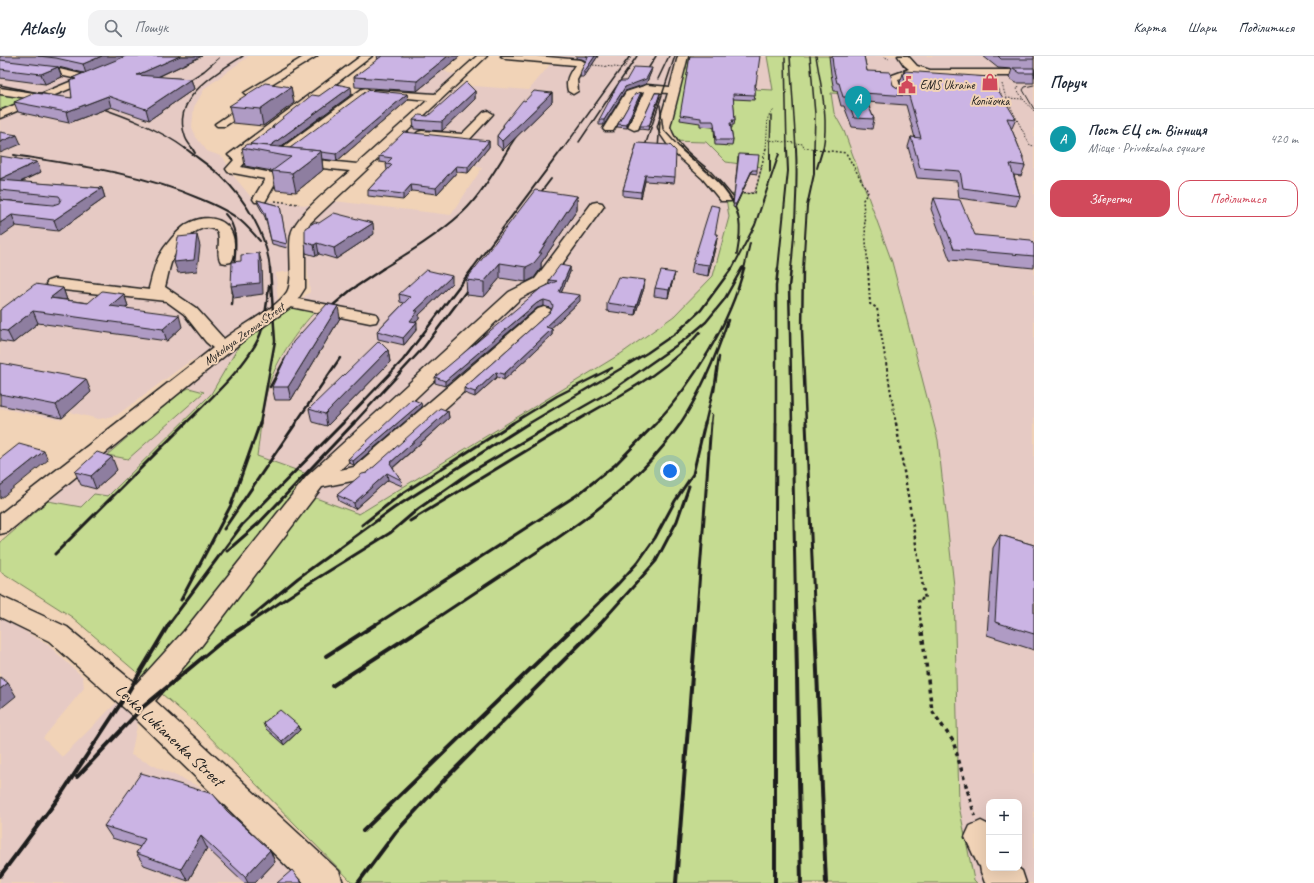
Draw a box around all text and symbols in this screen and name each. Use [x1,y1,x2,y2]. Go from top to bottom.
search box [88,10,368,46]
text: Atlasly [20,16,64,40]
icon: search [102,17,124,39]
text: Пошук [134,18,168,37]
text: Карта [1134,19,1166,36]
text: Шари [1188,19,1216,36]
text: Поділитися [1238,19,1294,36]
shop icon: Копійочка [980,72,1000,92]
text: Поруч [1050,72,1086,93]
public building icon: EMS Ukraine [897,75,917,95]
place label: EMS Ukraine [920,77,976,93]
pin: A [845,86,871,119]
place label: Копійочка [971,93,1010,109]
text: Пост ЕЦ ст. Вінниця [1088,121,1207,140]
text: A [1060,131,1066,147]
text: 420 m [1270,131,1298,147]
text: Місце · Privokzalna square [1088,140,1204,156]
button: Зберегти [1050,180,1170,217]
button: Поділитися [1178,180,1298,217]
street label: Mykolaya Zerova Street [200,298,289,369]
your location [660,461,680,481]
street label: Levka Lukianenka Street [111,680,230,793]
map controls [986,799,1022,871]
button: + [986,799,1022,835]
button: − [986,835,1022,871]

